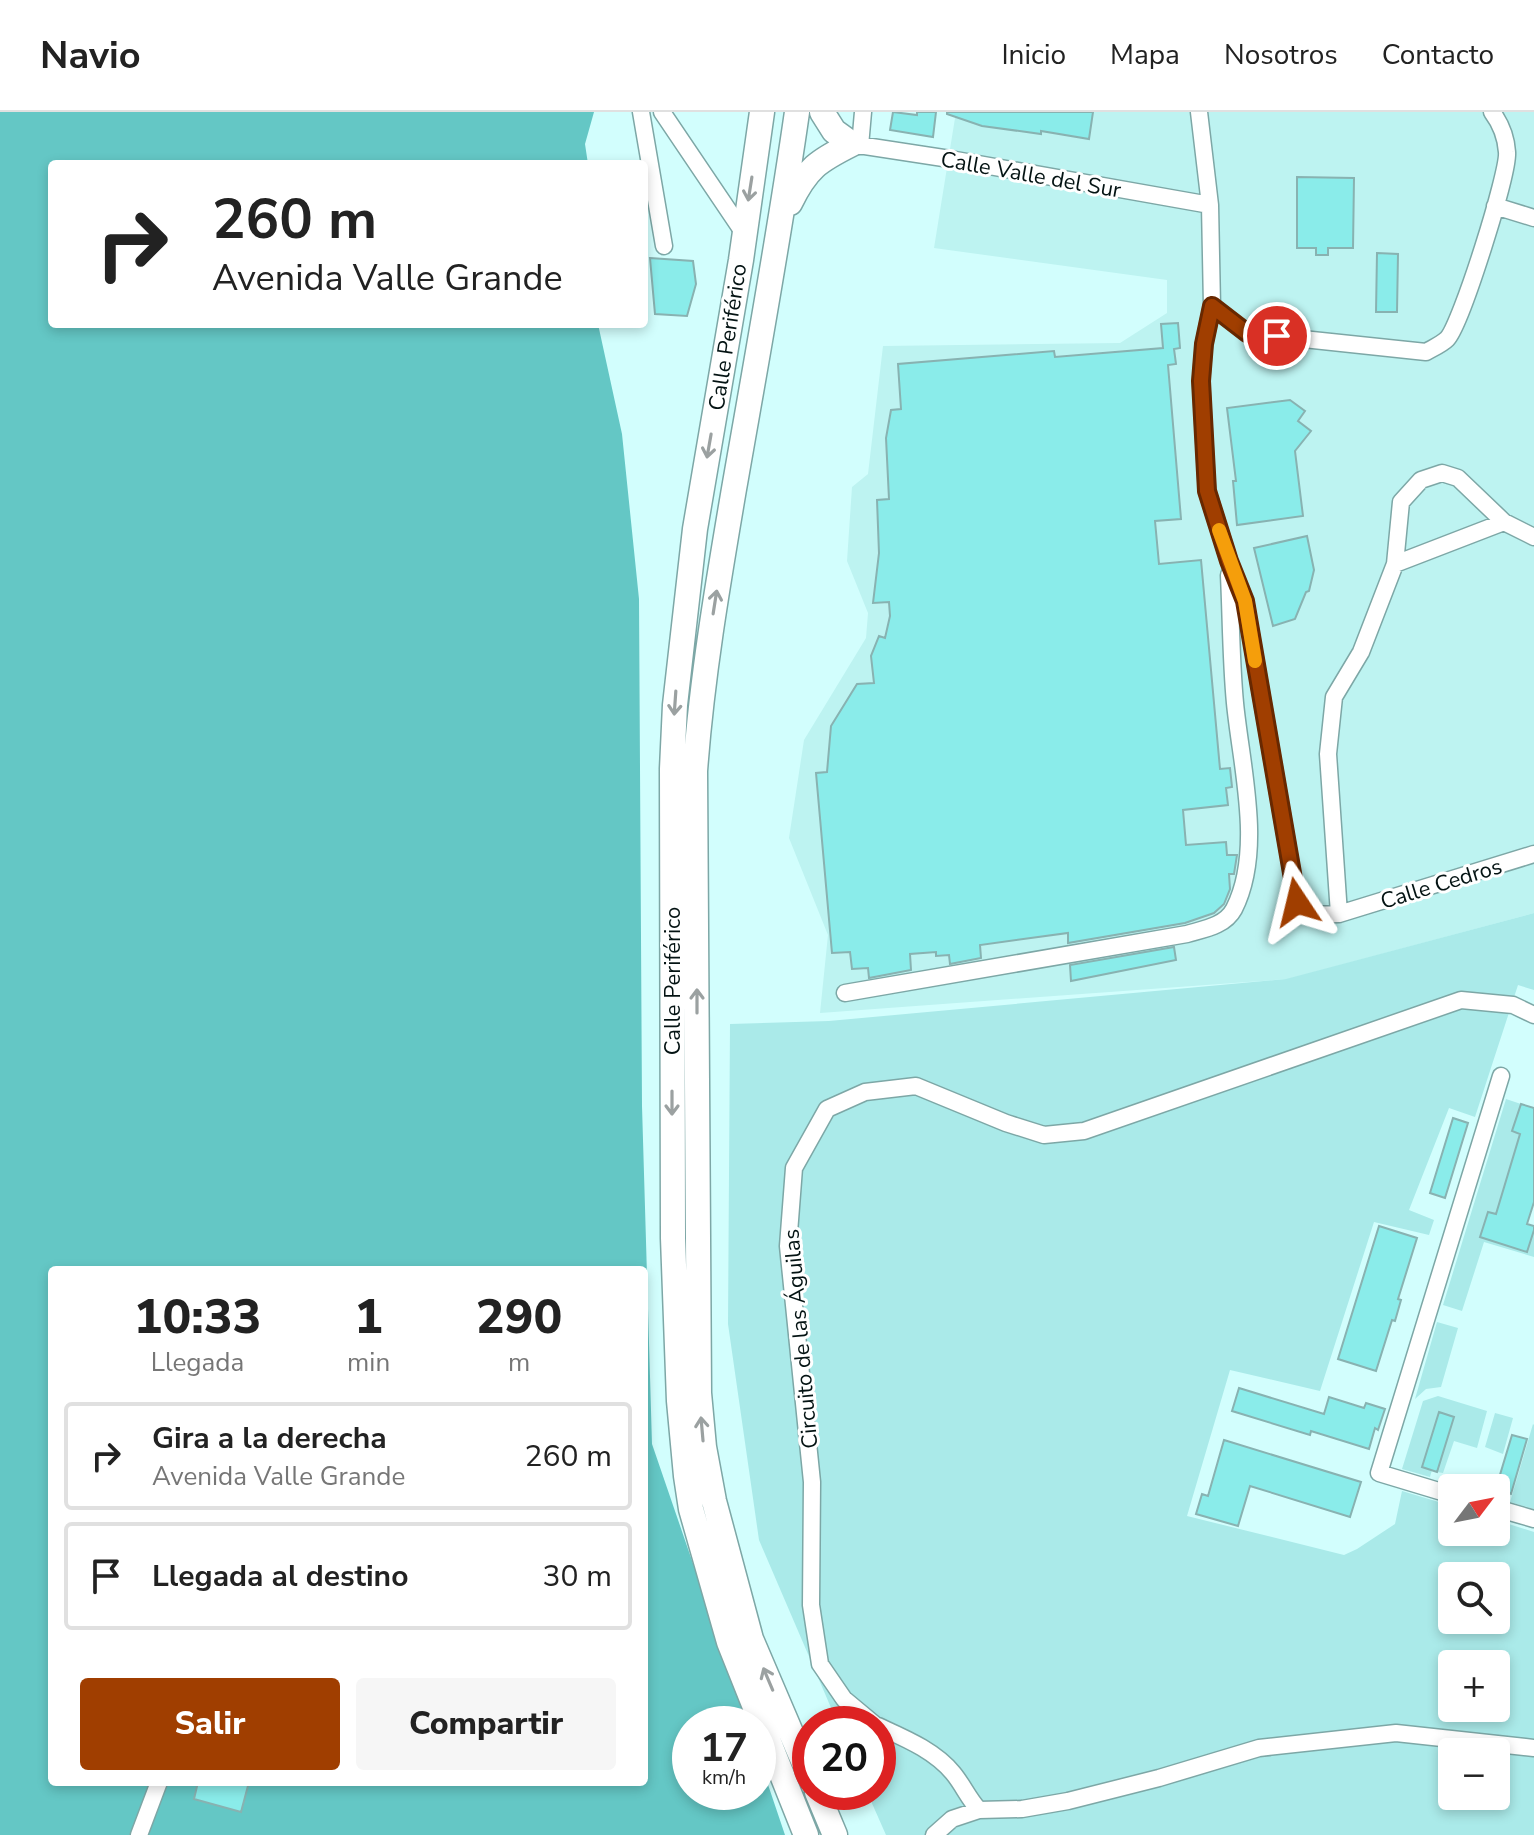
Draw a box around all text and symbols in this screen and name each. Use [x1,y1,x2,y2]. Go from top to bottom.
text: Navio [40,30,141,81]
text: Inicio [1001,36,1066,74]
text: Mapa [1110,36,1180,74]
text: Nosotros [1224,36,1338,74]
text: Contacto [1382,36,1494,74]
street label: Calle Valle del Sur [938,144,1123,206]
one-way arrow [742,176,757,201]
text: 260 m [212,181,377,258]
icon: right [80,192,184,296]
text: Avenida Valle Grande [212,254,563,303]
street label: Calle Periférico [702,262,754,413]
pin [1243,302,1311,370]
icon: arrive [1255,314,1299,358]
one-way arrow [701,433,716,458]
one-way arrow [708,590,723,615]
one-way arrow [667,689,682,716]
street label: Calle Cedros [1377,851,1506,917]
position arrow [1255,860,1339,944]
street label: Calle Periférico [658,907,688,1055]
one-way arrow [689,988,705,1015]
one-way arrow [665,1089,680,1116]
street label: Circuito de las Águilas [776,1228,826,1450]
text: 10:33 [134,1284,261,1350]
text: 1 [354,1284,383,1350]
text: 290 [476,1284,562,1350]
text: Llegada [151,1345,244,1380]
text: min [347,1345,390,1380]
text: m [508,1345,530,1380]
one-way arrow [695,1416,710,1443]
text: Gira a la derecha [152,1418,387,1459]
icon: right [84,1434,128,1478]
text: 260 m [525,1436,612,1477]
text: Avenida Valle Grande [152,1459,405,1494]
north arrow [1438,1474,1510,1546]
map controls [1438,1474,1510,1810]
icon: arrive [84,1554,128,1598]
text: Llegada al destino [152,1556,408,1597]
text: 30 m [543,1556,612,1597]
button: search [1438,1562,1510,1634]
button: + [1438,1650,1510,1722]
one-way arrow [760,1668,774,1692]
button: Salir [80,1678,340,1770]
button: Compartir [356,1678,616,1770]
speed limit sign: 20 [792,1706,896,1810]
text: 17 [700,1721,748,1775]
button: − [1438,1738,1510,1810]
text: km/h [702,1764,746,1791]

